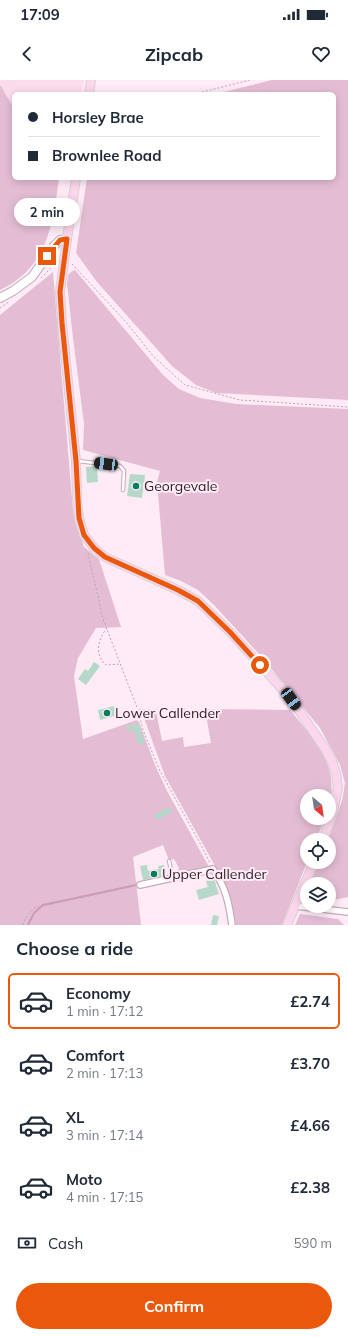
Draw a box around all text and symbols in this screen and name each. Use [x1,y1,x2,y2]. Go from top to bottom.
text: 17:09 [20,5,60,24]
icon: back [16,43,38,65]
text: Zipcab [145,43,203,66]
icon: heart [310,43,332,65]
text: Horsley Brae [52,108,144,127]
text: Brownlee Road [52,146,161,165]
callout: 2 min [14,198,80,226]
text: 2 min [30,204,64,220]
route end [38,247,56,265]
car [93,457,119,471]
place label: Georgevale [144,477,217,495]
marker: Georgevale [131,481,141,491]
route start [251,656,269,674]
car [279,686,303,712]
place label: Lower Callender [115,704,221,722]
marker: Lower Callender [102,708,112,718]
north arrow [300,789,336,825]
map controls [300,789,336,913]
button: locate [300,833,336,869]
place label: Upper Callender [162,865,268,883]
marker: Upper Callender [149,869,159,879]
button: layers [300,877,336,913]
text: Choose a ride [16,937,133,960]
icon: car [18,983,54,1019]
text: Economy [66,984,131,1003]
text: £2.74 [290,992,330,1011]
text: 1 min · 17:12 [66,1003,143,1019]
icon: car [18,1045,54,1081]
text: Comfort [66,1046,124,1065]
text: £3.70 [290,1054,330,1073]
text: 2 min · 17:13 [66,1065,143,1081]
icon: car [18,1107,54,1143]
text: XL [66,1108,84,1127]
text: £4.66 [290,1116,330,1135]
text: 3 min · 17:14 [66,1127,143,1143]
icon: car [18,1169,54,1205]
text: Moto [66,1170,102,1189]
text: £2.38 [290,1178,330,1197]
text: 4 min · 17:15 [66,1189,143,1205]
icon: cash [16,1232,38,1254]
text: Cash [48,1234,83,1253]
text: 590 m [294,1235,332,1251]
button: Confirm [16,1283,332,1329]

